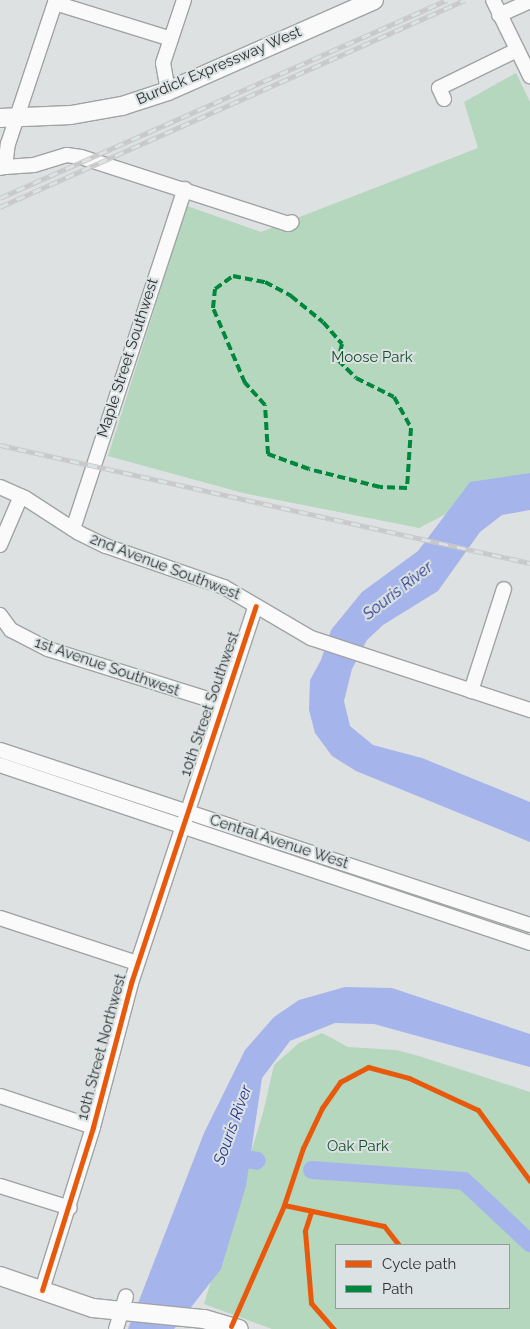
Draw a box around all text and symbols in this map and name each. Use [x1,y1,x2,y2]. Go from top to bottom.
street label: Burdick Expressway West [133,23,305,109]
street label: Maple Street Southwest [94,276,162,440]
park label: Moose Park [331,349,413,367]
street label: 2nd Avenue Southwest [87,530,243,604]
water label: Souris River [359,558,437,624]
street label: 10th Street Southwest [177,629,243,779]
street label: 1st Avenue Southwest [32,634,182,700]
street label: Central Avenue West [207,811,351,873]
street label: 10th Street Northwest [74,972,130,1122]
water label: Souris River [210,1083,256,1167]
park label: Oak Park [327,1138,389,1156]
legend [335,1244,510,1309]
text: Cycle path [382,1255,456,1273]
text: Path [382,1280,413,1298]

